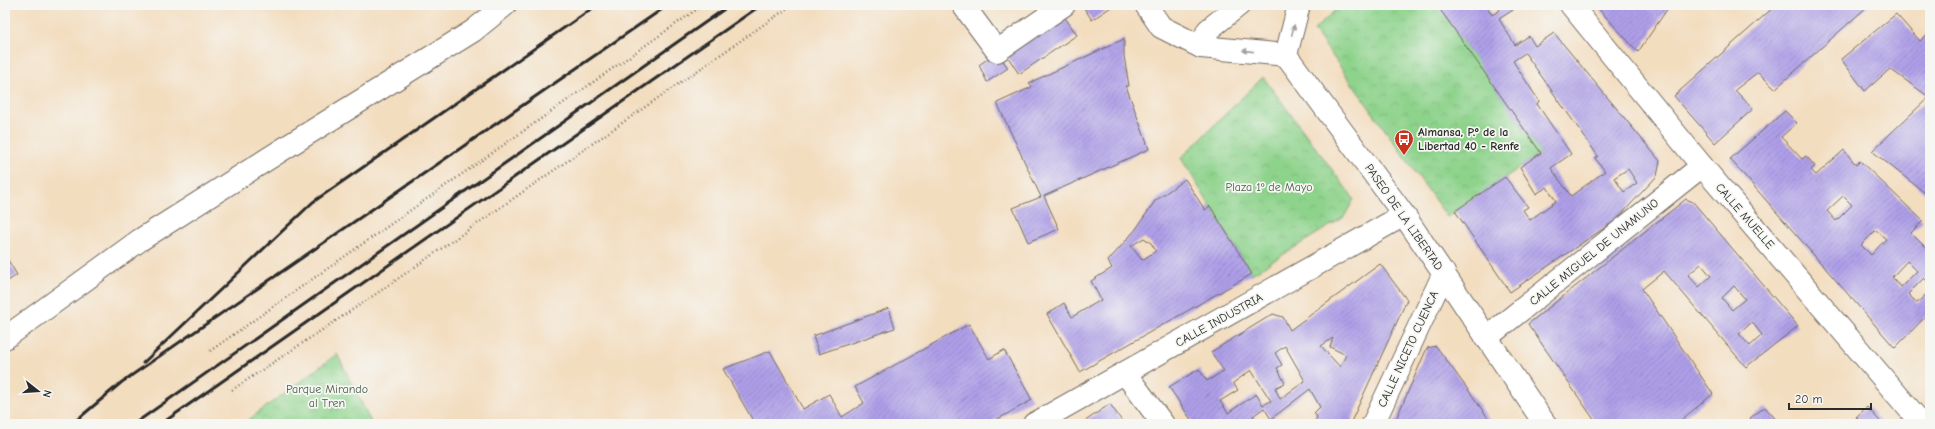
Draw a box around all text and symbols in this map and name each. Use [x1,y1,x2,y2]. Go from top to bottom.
one-way arrow [1290,24,1296,36]
one-way arrow [1242,48,1254,54]
place label: Almansa, P.º de la Libertad 40 - Renfe [1418,125,1519,153]
bus stop icon: Almansa, P.º de la Libertad 40 - Renfe [1393,128,1415,156]
street label: PASEO DE LA LIBERTAD [1362,161,1446,273]
park label: Plaza 1º de Mayo [1226,180,1312,194]
street label: CALLE MUELLE [1713,180,1777,252]
street label: CALLE MIGUEL DE UNAMUNO [1527,195,1662,308]
street label: CALLE NICETO CUENCA [1375,289,1441,409]
street label: CALLE INDUSTRIA [1173,290,1265,350]
north arrow [18,371,58,411]
park label: Parque Mirando al Tren [286,382,368,410]
scale bar [1789,385,1871,411]
text: N [40,388,54,399]
text: 20 m [1795,392,1823,406]

